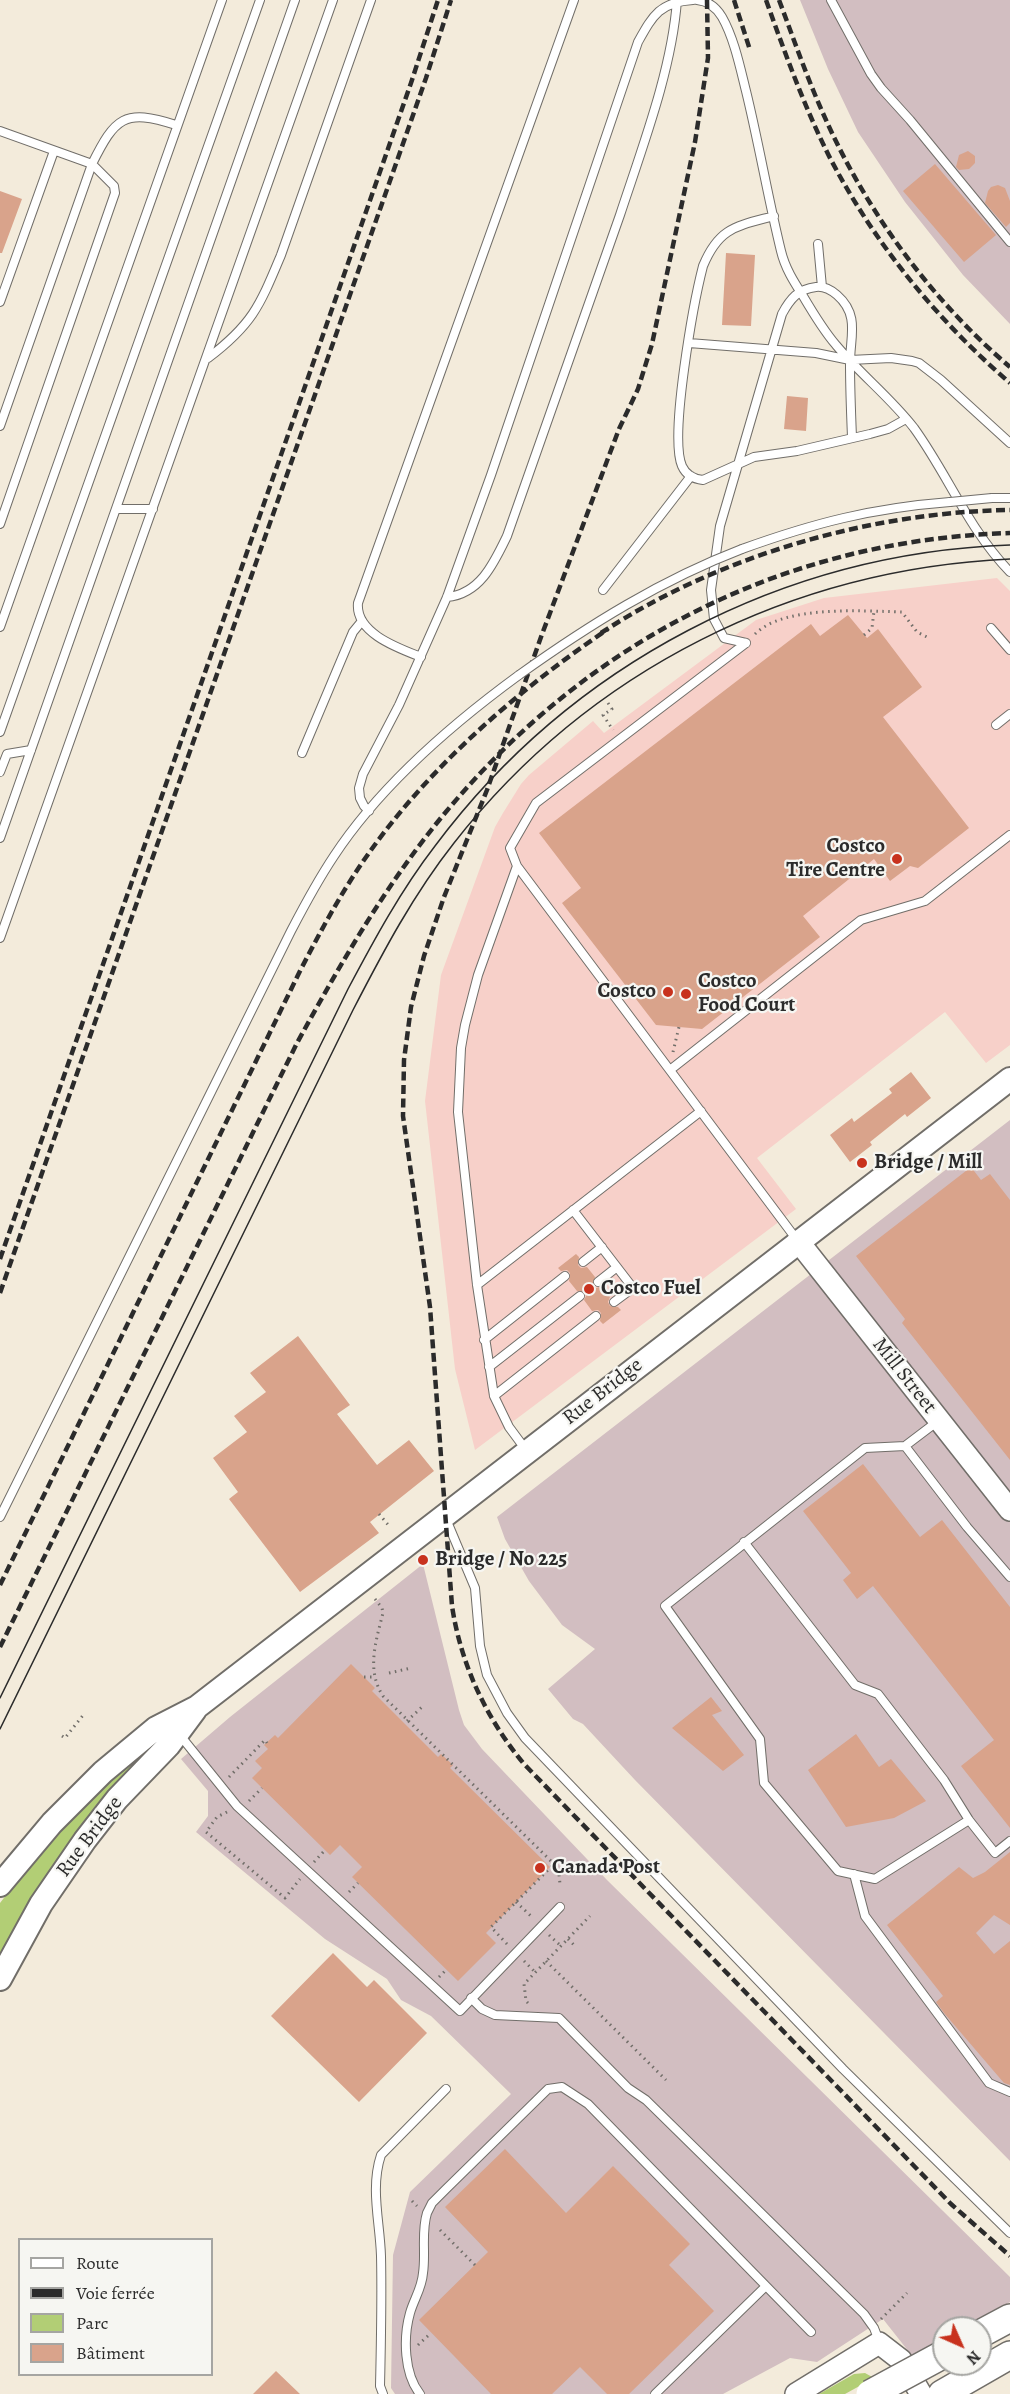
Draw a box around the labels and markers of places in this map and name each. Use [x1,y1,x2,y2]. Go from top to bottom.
place label: Costco Tire Centre [786,834,885,884]
marker: Costco Tire Centre [890,852,904,866]
place label: Costco Food Court [698,969,795,1019]
place label: Costco [597,979,656,1005]
marker: Costco [661,985,675,999]
marker: Costco Food Court [679,987,693,1001]
place label: Bridge / Mill [874,1150,982,1176]
marker: Bridge / Mill [855,1156,869,1170]
place label: Costco Fuel [601,1276,701,1302]
marker: Costco Fuel [582,1282,596,1296]
place label: Bridge / No 225 [435,1547,567,1573]
marker: Bridge / No 225 [416,1553,430,1567]
place label: Canada Post [552,1855,660,1881]
marker: Canada Post [533,1861,547,1875]

